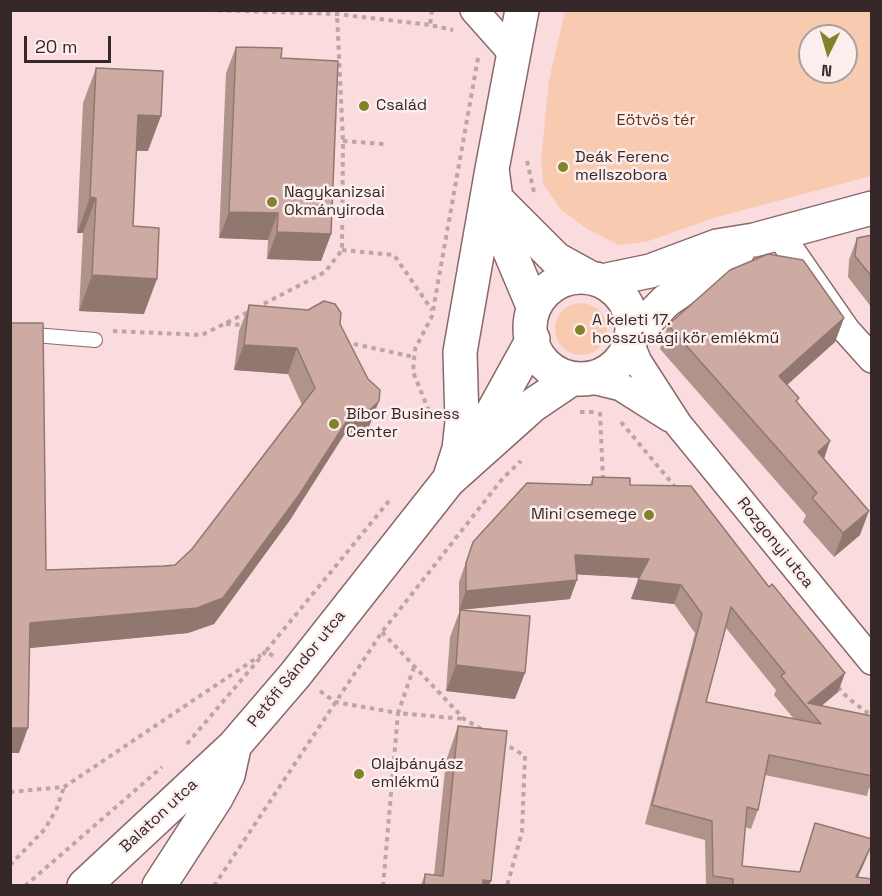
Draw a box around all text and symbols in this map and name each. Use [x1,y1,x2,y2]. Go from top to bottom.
scale bar [27,24,114,62]
north arrow [798,24,858,84]
text: 20 m [35,35,78,58]
text: N [820,60,833,81]
place label: Család [376,96,427,116]
marker: Család [357,99,371,113]
park label: Eötvös tér [616,111,696,131]
place label: Deák Ferenc mellszobora [575,148,670,186]
marker: Deák Ferenc mellszobora [556,160,570,174]
place label: Nagykanizsai Okmányiroda [284,183,385,221]
marker: Nagykanizsai Okmányiroda [265,195,279,209]
place label: A keleti 17. hosszúsági kör emlékmű [592,311,779,349]
marker: A keleti 17. hosszúsági kör emlékmű [573,323,587,337]
place label: Bíbor Business Center [346,405,460,443]
marker: Bíbor Business Center [327,417,341,431]
street label: Rozgonyi utca [733,494,817,592]
place label: Mini csemege [531,505,637,525]
marker: Mini csemege [642,508,656,522]
street label: Petőfi Sándor utca [244,607,350,731]
place label: Olajbányász emlékmű [371,755,464,793]
marker: Olajbányász emlékmű [352,767,366,781]
street label: Balaton utca [116,775,202,857]

